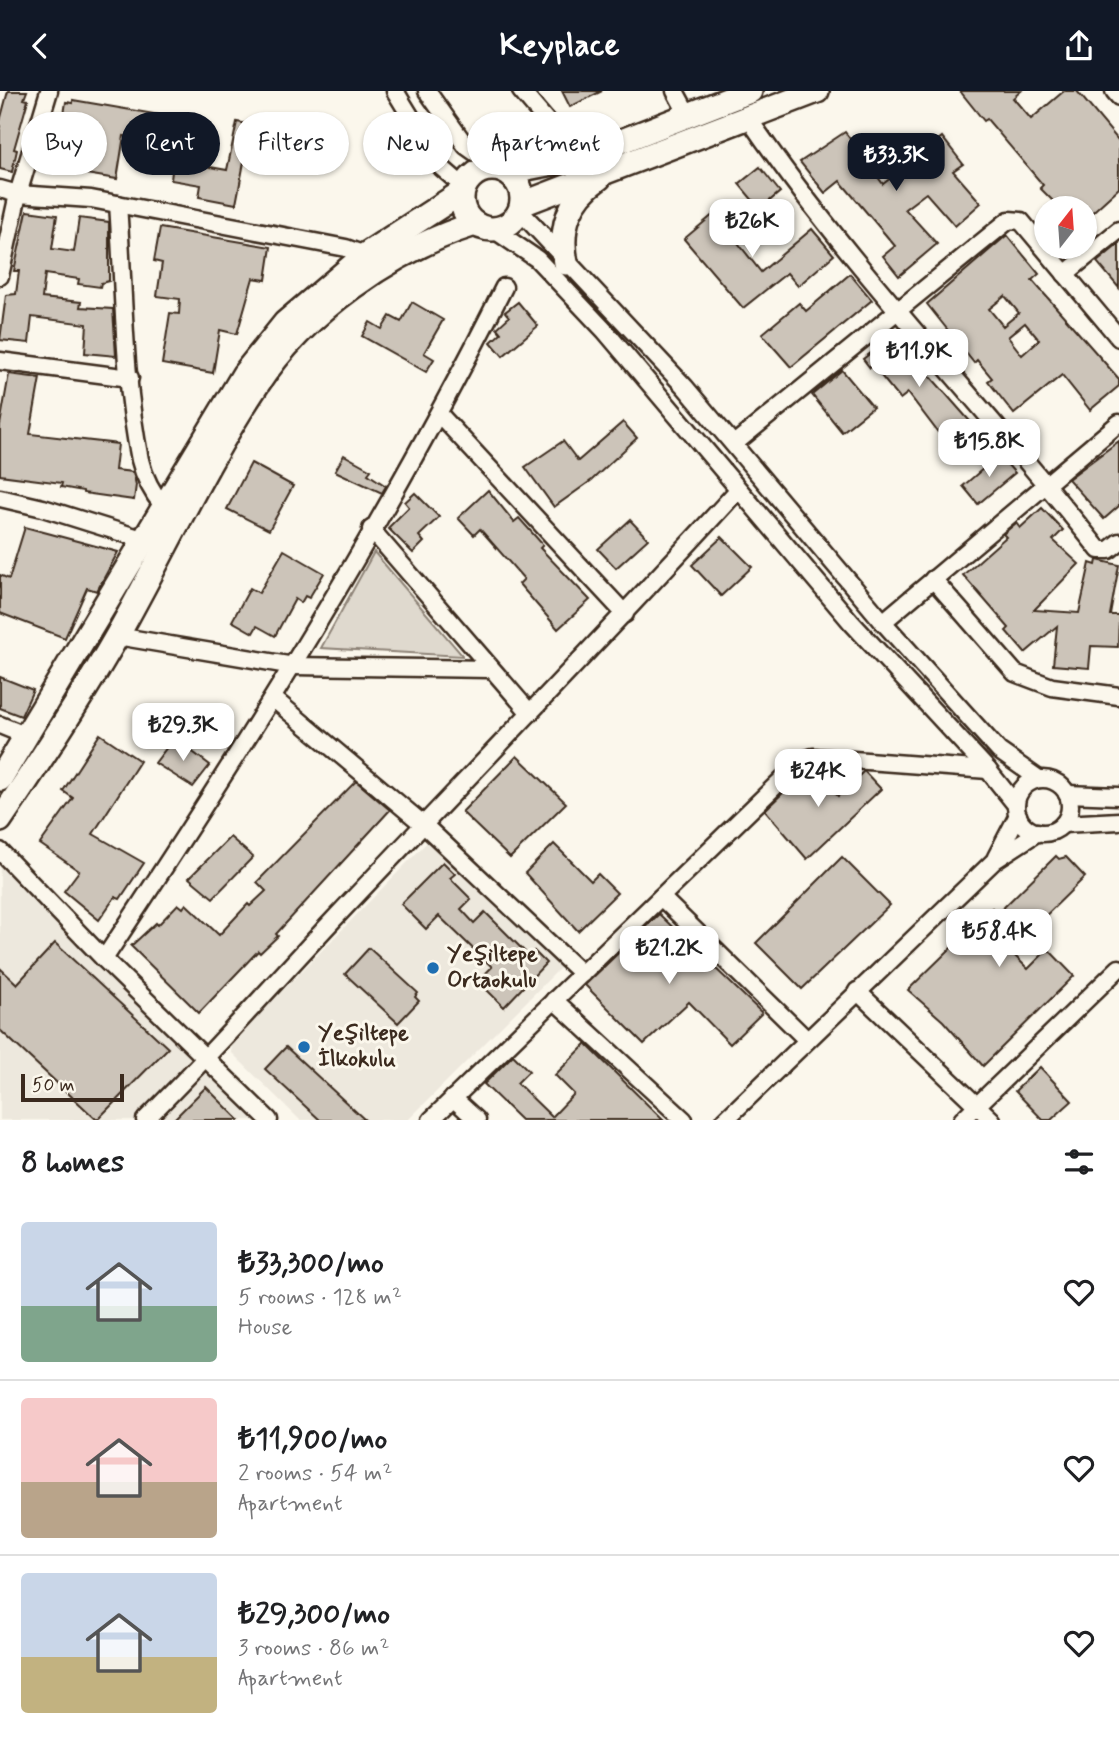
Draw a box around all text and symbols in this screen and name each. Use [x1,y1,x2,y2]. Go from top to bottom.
text: Keyplace [499,25,620,67]
icon: back [21,27,59,65]
icon: share [1060,27,1098,65]
chip: Buy [21,112,107,175]
chip: Rent [121,112,220,175]
chip: Filters [234,112,349,175]
chip: New [363,112,453,175]
chip: Apartment [467,112,624,175]
pin: ₺33.3K [839,133,953,193]
text: ₺33.3K [864,141,928,171]
north arrow [1034,196,1097,259]
map controls [1034,196,1097,259]
pin: ₺26K [711,199,793,259]
text: ₺26K [725,207,779,237]
pin: ₺11.9K [862,329,976,389]
text: ₺11.9K [886,337,952,367]
pin: ₺15.8K [932,419,1046,479]
text: ₺15.8K [954,427,1024,457]
pin: ₺29.3K [126,703,240,763]
text: ₺29.3K [148,711,218,741]
pin: ₺24K [777,749,859,809]
text: ₺24K [791,757,845,787]
pin: ₺58.4K [942,909,1056,969]
text: ₺58.4K [962,917,1036,947]
pin: ₺21.2K [612,927,726,986]
text: ₺21.2K [636,934,702,964]
place label: Yeşiltepe Ortaokulu [447,940,538,996]
marker: Yeşiltepe Ortaokulu [425,960,441,976]
place label: Yeşiltepe İlkokulu [318,1019,409,1075]
marker: Yeşiltepe İlkokulu [296,1039,312,1055]
scale bar [21,1071,124,1103]
text: 50 m [32,1073,75,1098]
text: 8 homes [21,1143,124,1182]
icon: filters [1060,1143,1098,1181]
text: ₺33,300/mo [238,1244,384,1283]
icon: home [77,1250,161,1334]
icon: heart [1060,1273,1098,1311]
text: 5 rooms · 128 m² [238,1283,402,1313]
text: House [238,1313,292,1343]
text: ₺11,900/mo [238,1420,387,1459]
icon: home [77,1426,161,1510]
icon: heart [1060,1449,1098,1487]
text: 2 rooms · 54 m² [238,1459,392,1489]
text: Apartment [238,1489,343,1519]
text: ₺29,300/mo [238,1595,390,1634]
icon: home [77,1601,161,1685]
icon: heart [1060,1624,1098,1662]
text: 3 rooms · 86 m² [238,1634,389,1664]
text: Apartment [238,1664,343,1694]

